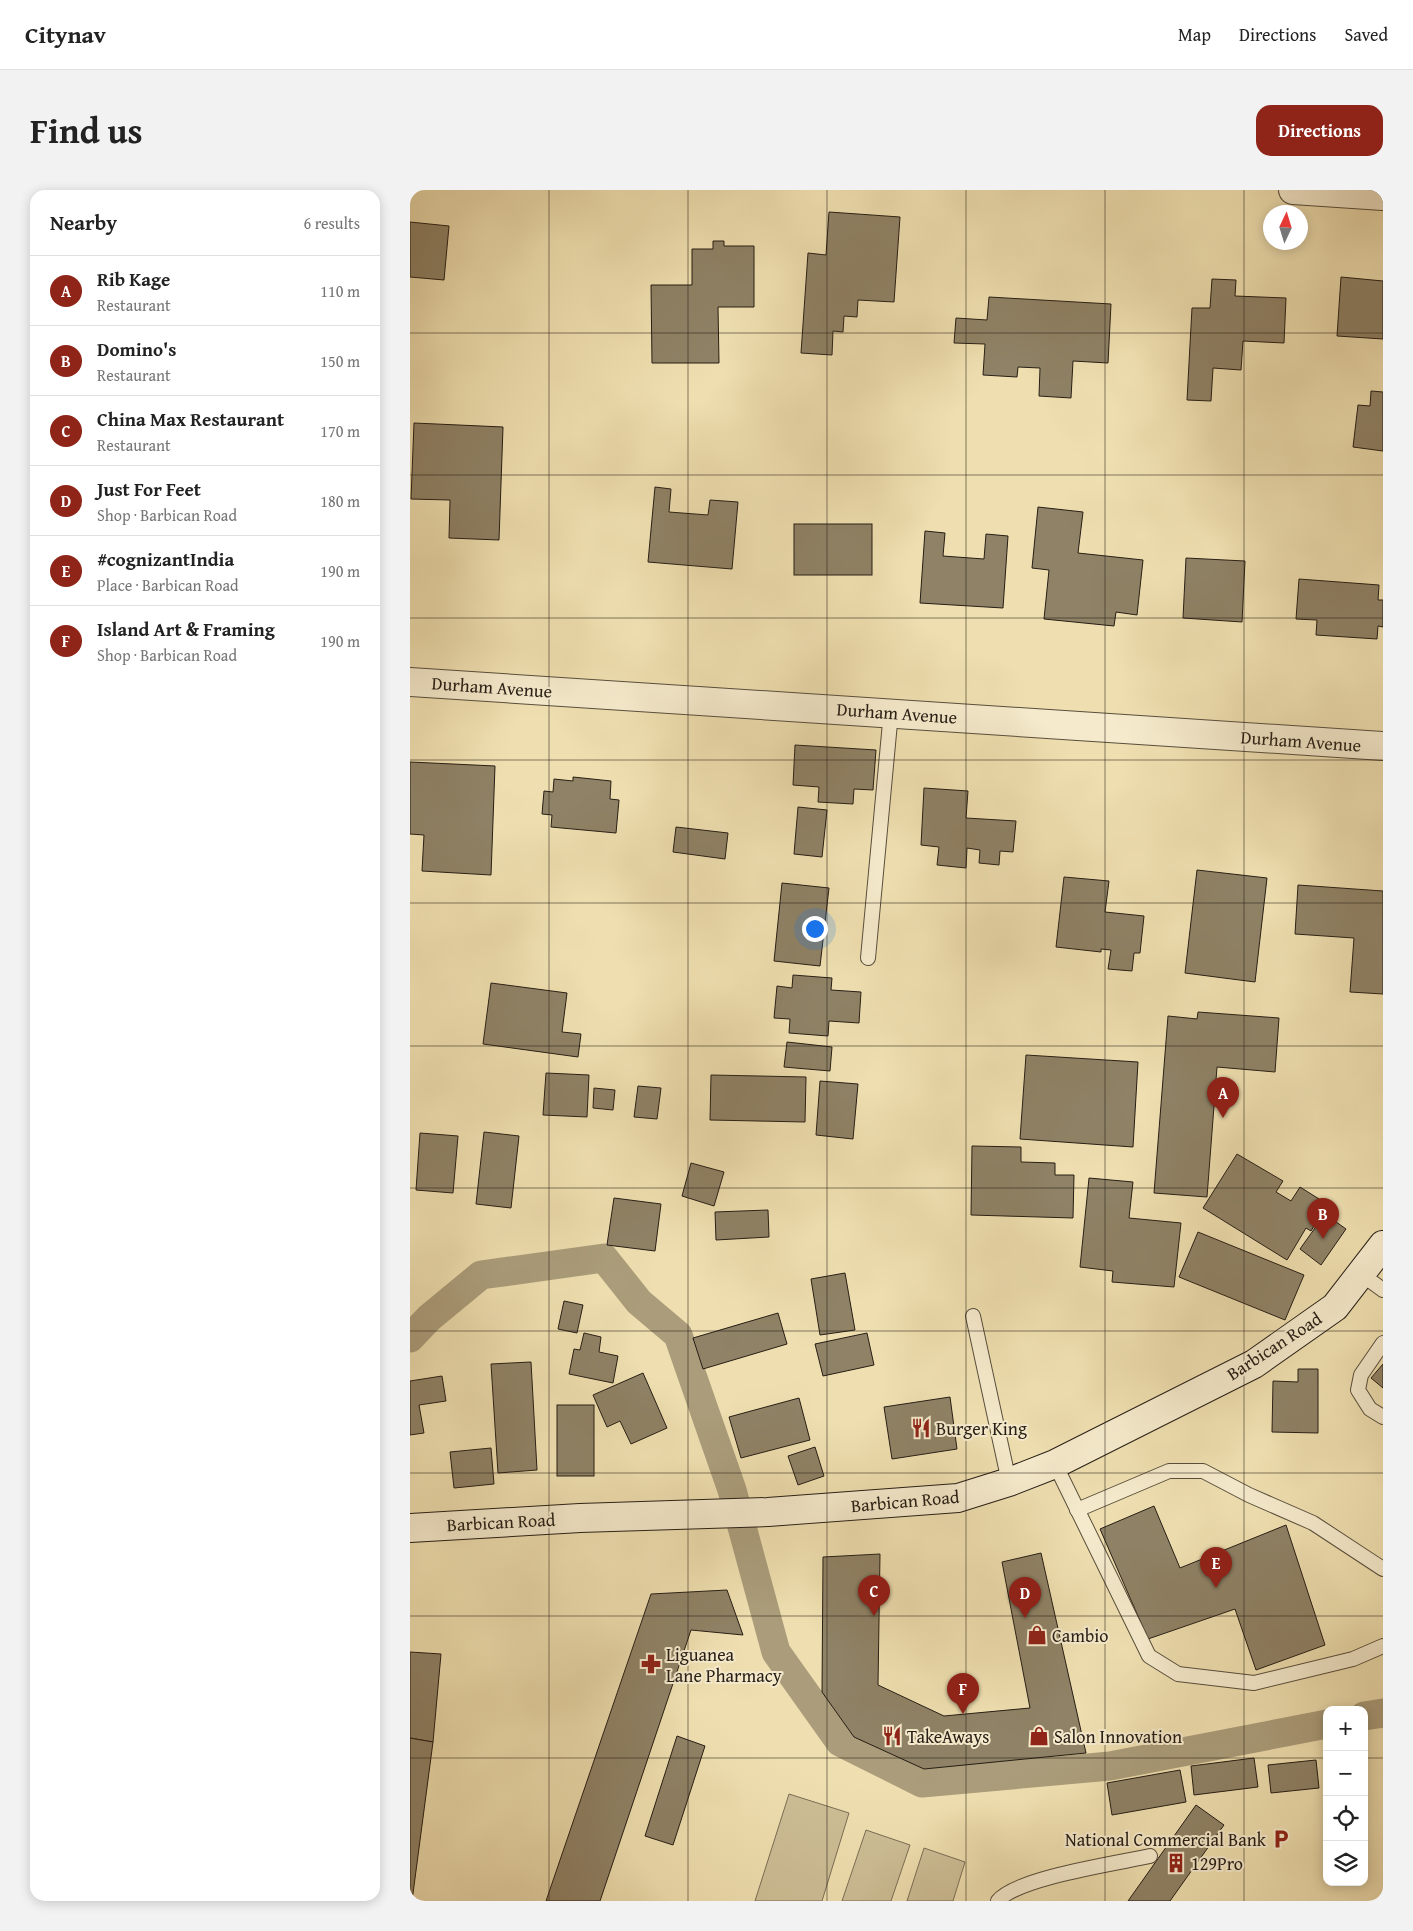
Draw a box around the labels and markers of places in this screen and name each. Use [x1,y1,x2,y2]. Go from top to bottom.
pin: A [1207,1077,1239,1118]
pin: B [1307,1198,1339,1239]
place label: Burger King [936,1415,1027,1442]
restaurant icon: Burger King [910,1417,932,1439]
pin: E [1200,1547,1232,1588]
pin: C [858,1575,890,1616]
pin: D [1009,1577,1041,1618]
place label: Cambio [1052,1622,1109,1649]
shop icon: Cambio [1026,1624,1048,1646]
place label: Liguanea Lane Pharmacy [666,1641,782,1689]
pharmacy icon: Liguanea Lane Pharmacy [640,1653,662,1675]
pin: F [947,1673,979,1714]
place label: TakeAways [907,1723,989,1750]
place label: Salon Innovation [1054,1723,1182,1750]
restaurant icon: TakeAways [881,1725,903,1747]
shop icon: Salon Innovation [1028,1725,1050,1747]
place label: National Commercial Bank [1065,1826,1267,1853]
parking icon: National Commercial Bank [1270,1828,1292,1850]
place label: 129Pro [1191,1850,1243,1877]
building icon: 129Pro [1165,1852,1187,1874]

